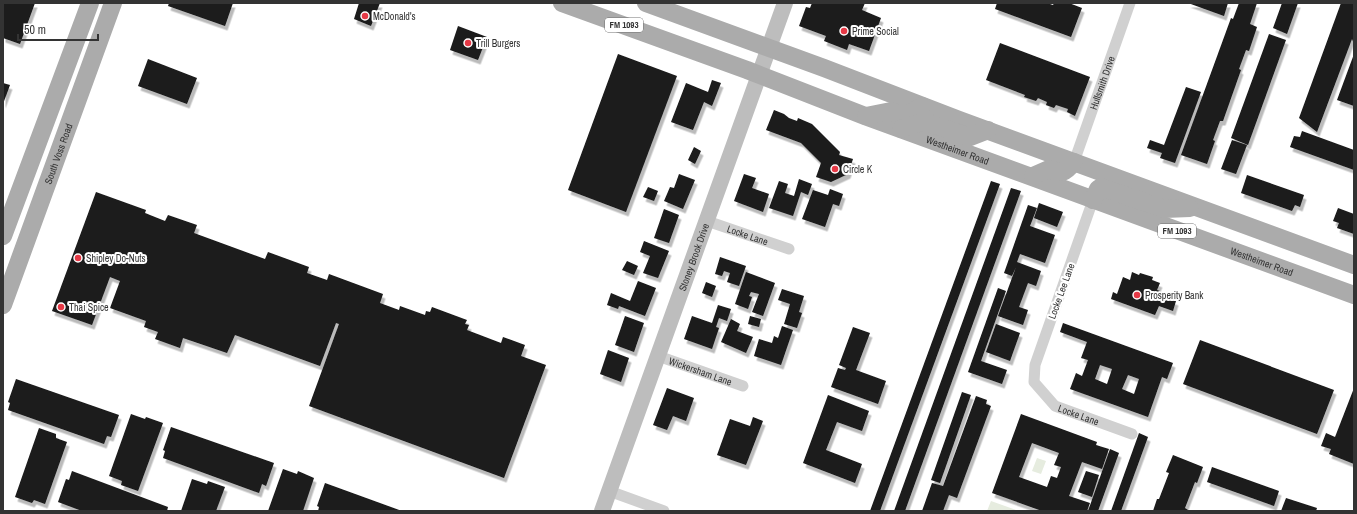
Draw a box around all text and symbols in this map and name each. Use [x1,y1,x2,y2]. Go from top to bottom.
place label: McDonald's [373,10,416,23]
marker: McDonald's [360,11,370,21]
scale bar [18,16,98,42]
road number: FM 1093 [605,18,643,32]
text: 50 m [24,22,46,38]
place label: Prime Social [852,25,899,38]
marker: Prime Social [839,26,849,36]
place label: Trill Burgers [476,37,520,50]
marker: Trill Burgers [463,38,473,48]
street label: Hullsmith Drive [1087,54,1118,112]
street label: South Voss Road [42,122,76,186]
street label: Westheimer Road [924,133,991,168]
place label: Circle K [843,163,873,176]
marker: Circle K [830,164,840,174]
street label: Stoney Brook Drive [676,221,712,293]
street label: Locke Lane [725,222,770,249]
road number: FM 1093 [1158,224,1196,238]
street label: Westheimer Road [1228,244,1295,279]
place label: Shipley Do-Nuts [86,252,146,265]
marker: Shipley Do-Nuts [73,253,83,263]
street label: Locke Lee Lane [1045,261,1078,321]
place label: Prosperity Bank [1145,289,1204,302]
marker: Prosperity Bank [1132,290,1142,300]
place label: Thai Spice [69,301,109,314]
marker: Thai Spice [56,302,66,312]
street label: Wickersham Lane [667,354,734,389]
street label: Locke Lane [1056,402,1101,429]

